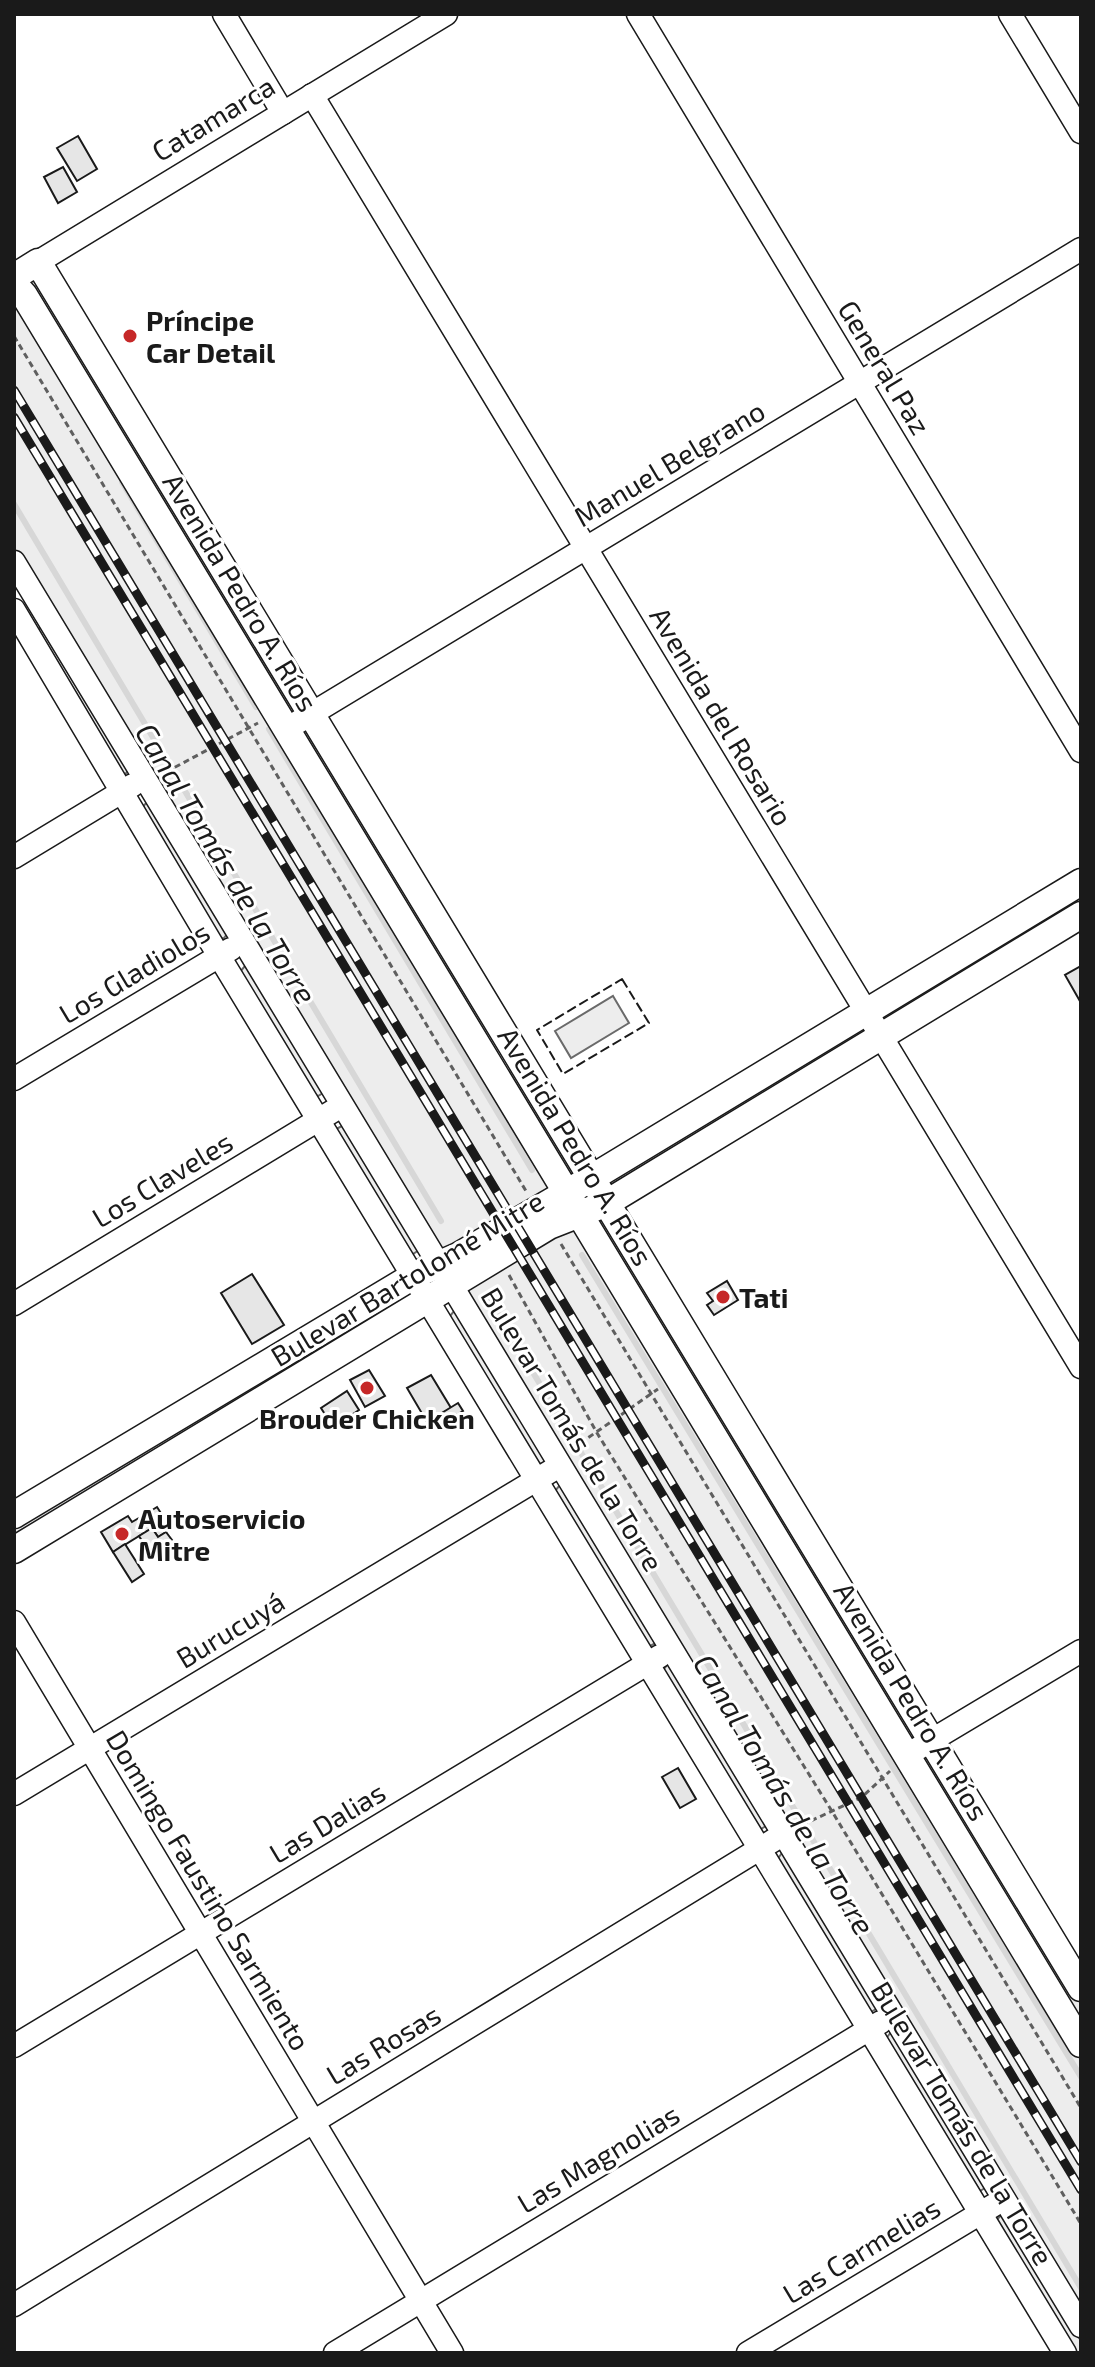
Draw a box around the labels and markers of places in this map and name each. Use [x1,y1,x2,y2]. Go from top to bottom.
place label: Príncipe Car Detail [146,303,276,369]
marker: Príncipe Car Detail [121,327,139,345]
place label: Tati [739,1280,789,1314]
marker: Tati [714,1288,732,1306]
marker: Brouder Chicken [358,1379,376,1397]
place label: Brouder Chicken [259,1401,475,1435]
place label: Autoservicio Mitre [138,1501,306,1567]
marker: Autoservicio Mitre [113,1525,131,1543]

